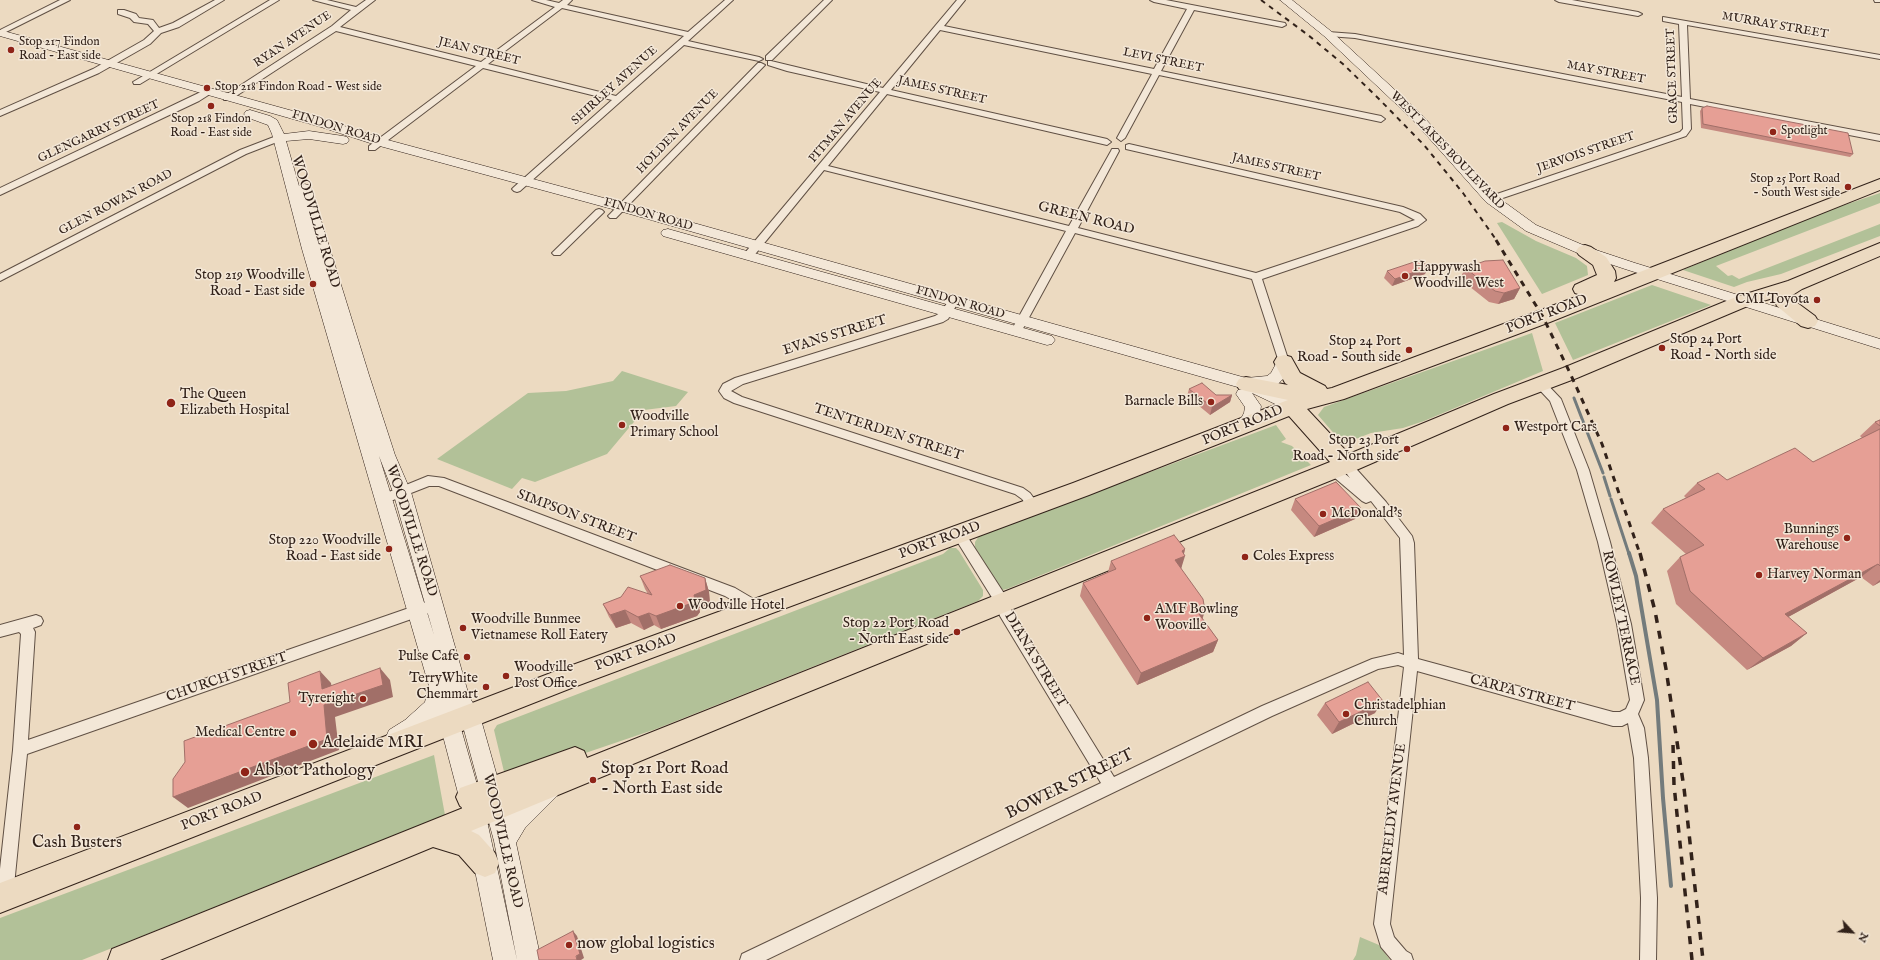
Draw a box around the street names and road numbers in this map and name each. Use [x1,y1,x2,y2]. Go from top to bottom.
street label: RYAN AVENUE [251,9,335,71]
street label: MURRAY STREET [1721,10,1829,42]
street label: GRACE STREET [1664,28,1682,124]
street label: JEAN STREET [437,35,521,69]
street label: SHIRLEY AVENUE [569,44,661,128]
street label: LEVI STREET [1122,45,1204,77]
street label: MAY STREET [1566,58,1646,88]
street label: JAMES STREET [896,74,988,108]
street label: PITMAN AVENUE [806,76,886,166]
street label: HOLDEN AVENUE [634,87,722,177]
street label: WEST LAKES BOULEVARD [1387,89,1507,213]
street label: GLENGARRY STREET [36,98,162,166]
street label: FINDON ROAD [290,108,382,148]
street label: JERVOIS STREET [1535,129,1637,177]
street label: JAMES STREET [1230,151,1322,185]
street label: WOODVILLE ROAD [287,154,343,290]
street label: GLEN ROWAN ROAD [57,167,175,239]
street label: FINDON ROAD [602,195,694,235]
street label: GREEN ROAD [1036,199,1136,239]
street label: FINDON ROAD [914,283,1006,323]
street label: PORT ROAD [1504,292,1590,338]
street label: EVANS STREET [781,312,889,360]
street label: TENTERDEN STREET [811,401,965,465]
street label: PORT ROAD [1200,402,1286,450]
street label: WOODVILLE ROAD [382,463,440,599]
street label: SIMPSON STREET [514,487,638,547]
street label: PORT ROAD [897,518,983,564]
street label: ROWLEY TERRACE [1598,549,1642,687]
street label: DIANA STREET [1000,609,1070,711]
street label: PORT ROAD [593,630,679,676]
street label: CHURCH STREET [164,649,290,707]
street label: CARPA STREET [1468,672,1576,716]
street label: ABERFELDY AVENUE [1375,742,1411,896]
street label: BOWER STREET [1003,745,1137,825]
street label: WOODVILLE ROAD [478,772,526,910]
street label: PORT ROAD [179,789,265,835]

